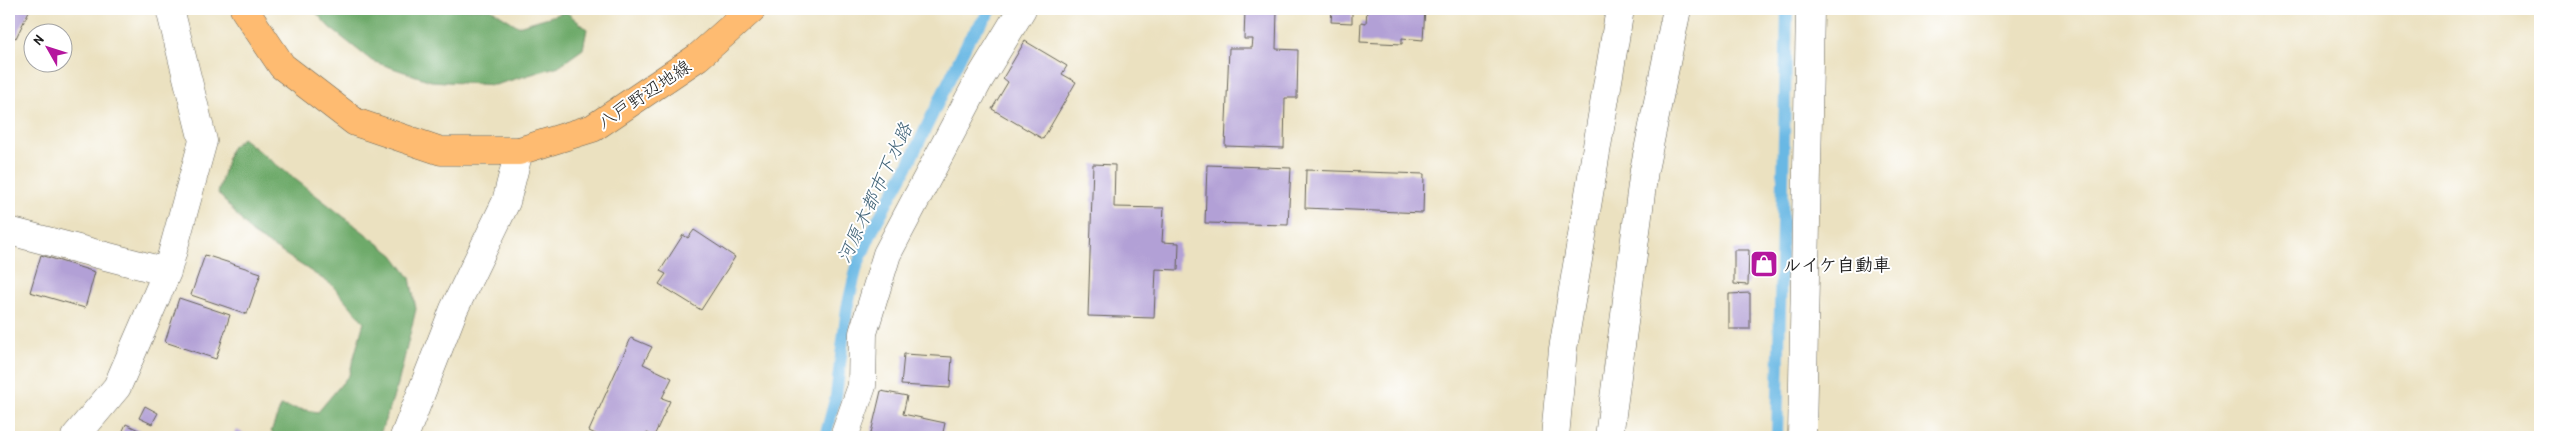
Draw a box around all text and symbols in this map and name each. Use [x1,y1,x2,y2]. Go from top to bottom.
north arrow [22,22,72,72]
text: N [28,30,48,48]
street label: 八戸野辺地線 [592,53,696,135]
water label: 河原木都市下水路 [830,118,918,267]
shop icon: ルイケ自動車 [1749,249,1779,279]
place label: ルイケ自動車 [1783,252,1891,277]

